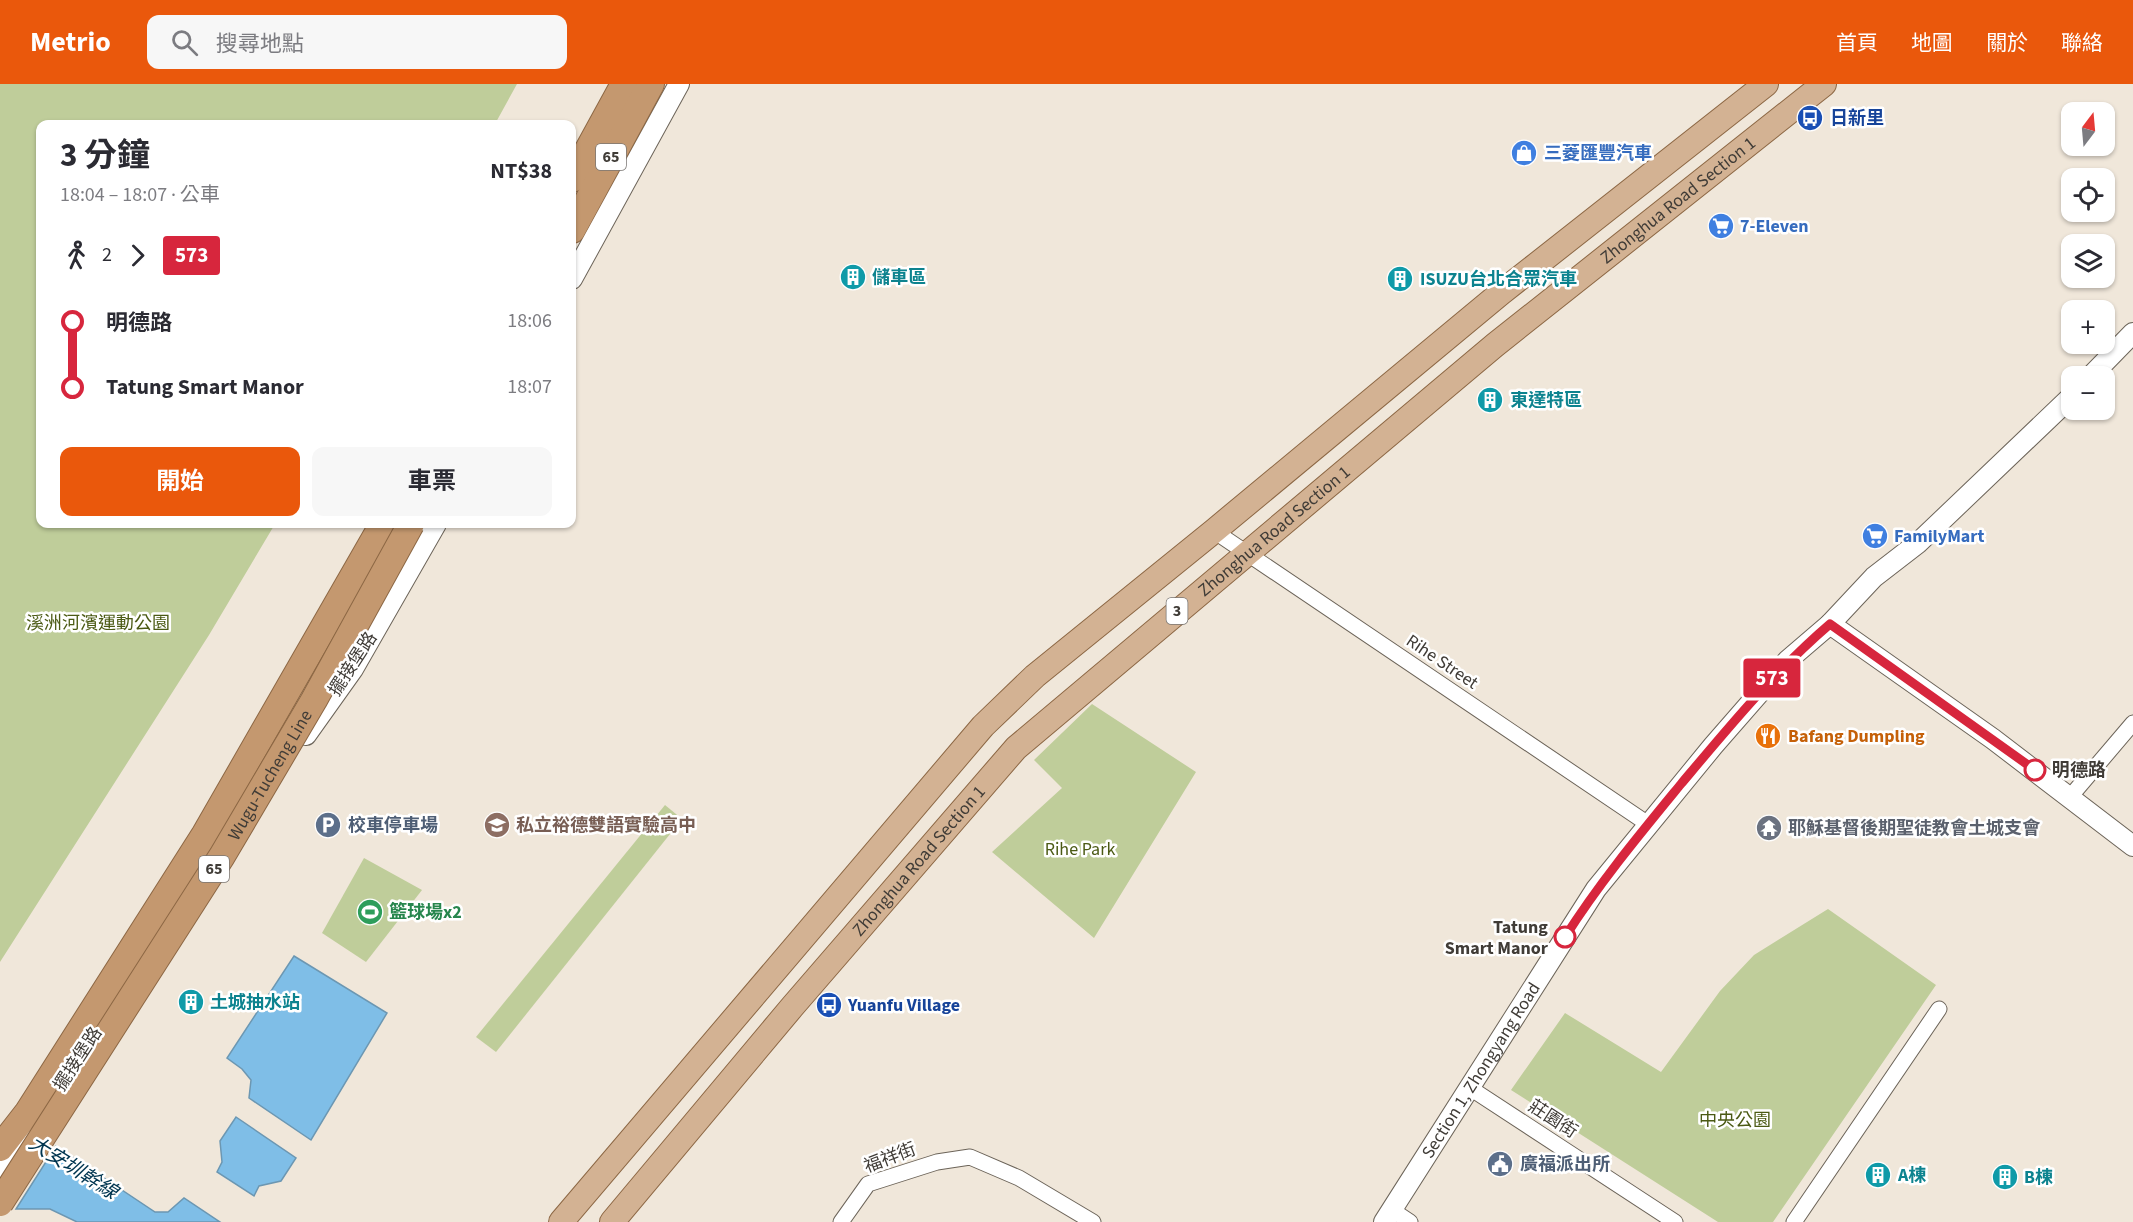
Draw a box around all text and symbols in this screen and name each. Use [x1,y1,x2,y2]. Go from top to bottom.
search box [147,15,567,69]
text: Metrio [30,22,111,62]
icon: search [168,26,201,59]
text: 搜尋地點 [216,28,304,60]
text: 首頁 [1836,28,1878,58]
text: 地圖 [1911,28,1953,58]
text: 關於 [1986,28,2028,58]
text: 聯絡 [2061,28,2103,58]
north arrow [2061,102,2115,156]
map controls [2061,102,2115,420]
bus stop icon: 日新里 [1795,103,1825,133]
place label: 日新里 [1830,106,1884,131]
street label: Zhonghua Road Section 1 [1595,131,1761,270]
text: 3 分鐘 [60,132,150,179]
shop icon: 三菱匯豐汽車 [1509,138,1539,168]
place label: 三菱匯豐汽車 [1544,141,1652,166]
road number: 65 [596,144,626,170]
text: NT$38 [490,155,552,187]
button: locate [2061,168,2115,222]
text: 18:04 – 18:07 · 公車 [60,181,220,209]
supermarket icon: 7-Eleven [1706,211,1736,241]
place label: 7-Eleven [1740,214,1809,239]
button: layers [2061,234,2115,288]
icon: walk [60,239,93,272]
icon: forward [121,239,154,272]
text: 573 [175,240,208,270]
text: 2 [102,241,112,269]
building icon: 儲車區 [838,262,868,292]
building icon: ISUZU台北合眾汽車 [1385,264,1415,294]
place label: 儲車區 [872,265,926,290]
place label: ISUZU台北合眾汽車 [1420,267,1577,292]
button: + [2061,300,2115,354]
text: 明德路 [106,307,172,339]
text: 18:06 [507,307,552,335]
button: − [2061,366,2115,420]
text: Tatung Smart Manor [106,371,304,403]
text: 18:07 [507,373,552,401]
building icon: 東達特區 [1475,385,1505,415]
place label: 東達特區 [1510,388,1582,413]
button: 開始 [60,447,300,516]
button: 車票 [312,447,552,516]
street label: Zhonghua Road Section 1 [1192,460,1356,602]
supermarket icon: FamilyMart [1860,521,1890,551]
place label: FamilyMart [1894,524,1985,549]
road number: 3 [1166,598,1188,624]
park label: 溪洲河濱運動公園 [26,611,170,636]
street label: 擺接堡路 [323,627,383,701]
street label: Rihe Street [1401,629,1483,695]
line badge: 573 [1738,658,1806,698]
text: 573 [1755,663,1789,693]
street label: Wugu-Tucheng Line [222,705,318,845]
restaurant icon: Bafang Dumpling [1753,721,1783,751]
place label: Bafang Dumpling [1788,724,1925,749]
place label: 明德路 [2052,758,2106,783]
marker: 明德路 [2024,759,2046,781]
street label: Zhonghua Road Section 1 [846,780,991,941]
parking icon: 校車停車場 [313,810,343,840]
school or university icon: 私立裕德雙語實驗高中 [482,810,512,840]
place label: 校車停車場 [348,813,438,838]
place label: 私立裕德雙語實驗高中 [516,813,696,838]
temple icon: 耶穌基督後期聖徒教會土城支會 [1754,813,1784,843]
place label: 耶穌基督後期聖徒教會土城支會 [1788,816,2041,841]
park label: Rihe Park [1045,837,1115,862]
road number: 65 [199,856,229,882]
sports icon: 籃球場x2 [355,897,385,927]
place label: 籃球場x2 [389,900,462,925]
place label: Tatung Smart Manor [1445,915,1549,961]
marker: Tatung Smart Manor [1554,926,1576,948]
street label: Section 1, Zhongyang Road [1415,977,1546,1163]
building icon: 土城抽水站 [176,987,206,1017]
place label: 土城抽水站 [210,990,300,1015]
bus stop icon: Yuanfu Village [814,990,844,1020]
place label: Yuanfu Village [847,993,960,1018]
street label: 擺接堡路 [48,1022,108,1096]
street label: 莊園街 [1524,1094,1582,1144]
park label: 中央公園 [1699,1108,1771,1133]
water label: 大安圳幹線 [23,1130,125,1207]
street label: 福祥街 [860,1137,920,1179]
public building icon: 廣福派出所 [1485,1149,1515,1179]
place label: 廣福派出所 [1520,1152,1610,1177]
building icon: A棟 [1863,1160,1893,1190]
building icon: B棟 [1990,1162,2020,1192]
place label: A棟 [1897,1163,1926,1188]
place label: B棟 [2024,1165,2053,1190]

